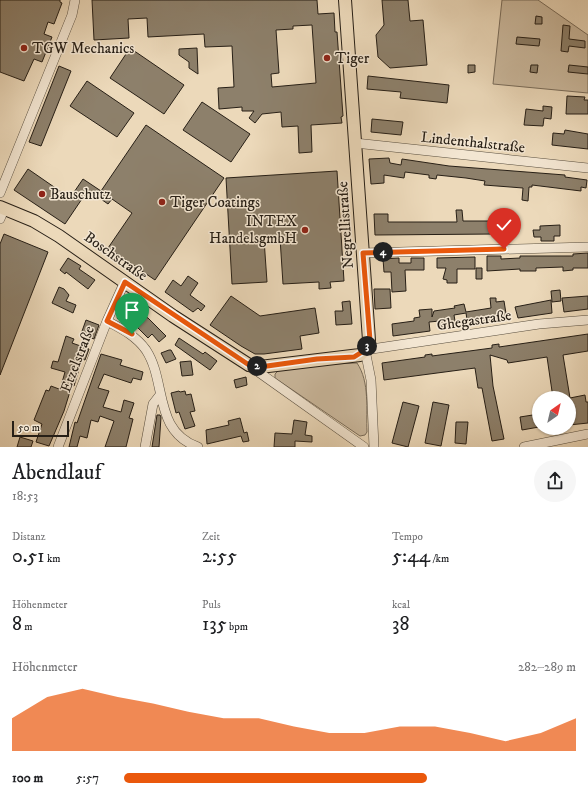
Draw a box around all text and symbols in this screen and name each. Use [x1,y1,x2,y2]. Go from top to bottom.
place label: TGW Mechanics [32,39,134,58]
marker: TGW Mechanics [19,43,29,53]
place label: Tiger [335,49,370,68]
marker: Tiger [322,53,332,63]
street label: Lindenthalstraße [420,128,526,157]
street label: Negrellistraße [333,181,358,269]
place label: Bauschutz [50,185,111,204]
marker: Bauschutz [37,189,47,199]
place label: Tiger Coatings [170,193,260,212]
marker: Tiger Coatings [157,197,167,207]
pin [487,208,521,249]
place label: INTEX HandelsgmbH [209,212,297,248]
icon: check [493,214,515,236]
marker: INTEX HandelsgmbH [300,225,310,235]
street label: Boschstraße [80,228,151,285]
pin: 4 [373,242,393,262]
text: 4 [380,245,386,259]
pin [115,293,149,334]
icon: arrive [121,299,143,321]
street label: Ghegastraße [435,306,513,335]
street label: Etzelstraße [56,323,99,395]
pin: 3 [357,336,377,356]
text: 3 [365,339,369,353]
pin: 2 [247,356,267,376]
text: 2 [254,359,260,373]
north arrow [532,391,576,435]
map controls [532,391,576,435]
scale bar [12,419,69,438]
text: 50 m [18,421,40,435]
text: Abendlauf [12,459,101,486]
button: share [534,460,576,502]
text: 18:53 [12,488,38,504]
text: Distanz [12,530,45,544]
text: Zeit [202,530,220,544]
text: Tempo [392,530,423,544]
text: 0.51 [12,544,45,569]
text: 2:55 [202,544,237,569]
text: 5:44 [392,544,430,569]
text: km [45,552,61,566]
text: /km [430,552,449,566]
text: Höhenmeter [12,598,67,612]
text: Puls [202,598,221,612]
text: kcal [392,598,410,612]
text: 8 [12,612,22,637]
text: 135 [202,612,227,637]
text: 38 [392,612,409,637]
text: m [22,620,33,634]
text: bpm [227,620,248,634]
text: Höhenmeter [12,659,77,675]
text: 282–289 m [518,659,576,675]
text: 100 m [12,770,43,786]
text: 5:57 [76,770,99,786]

